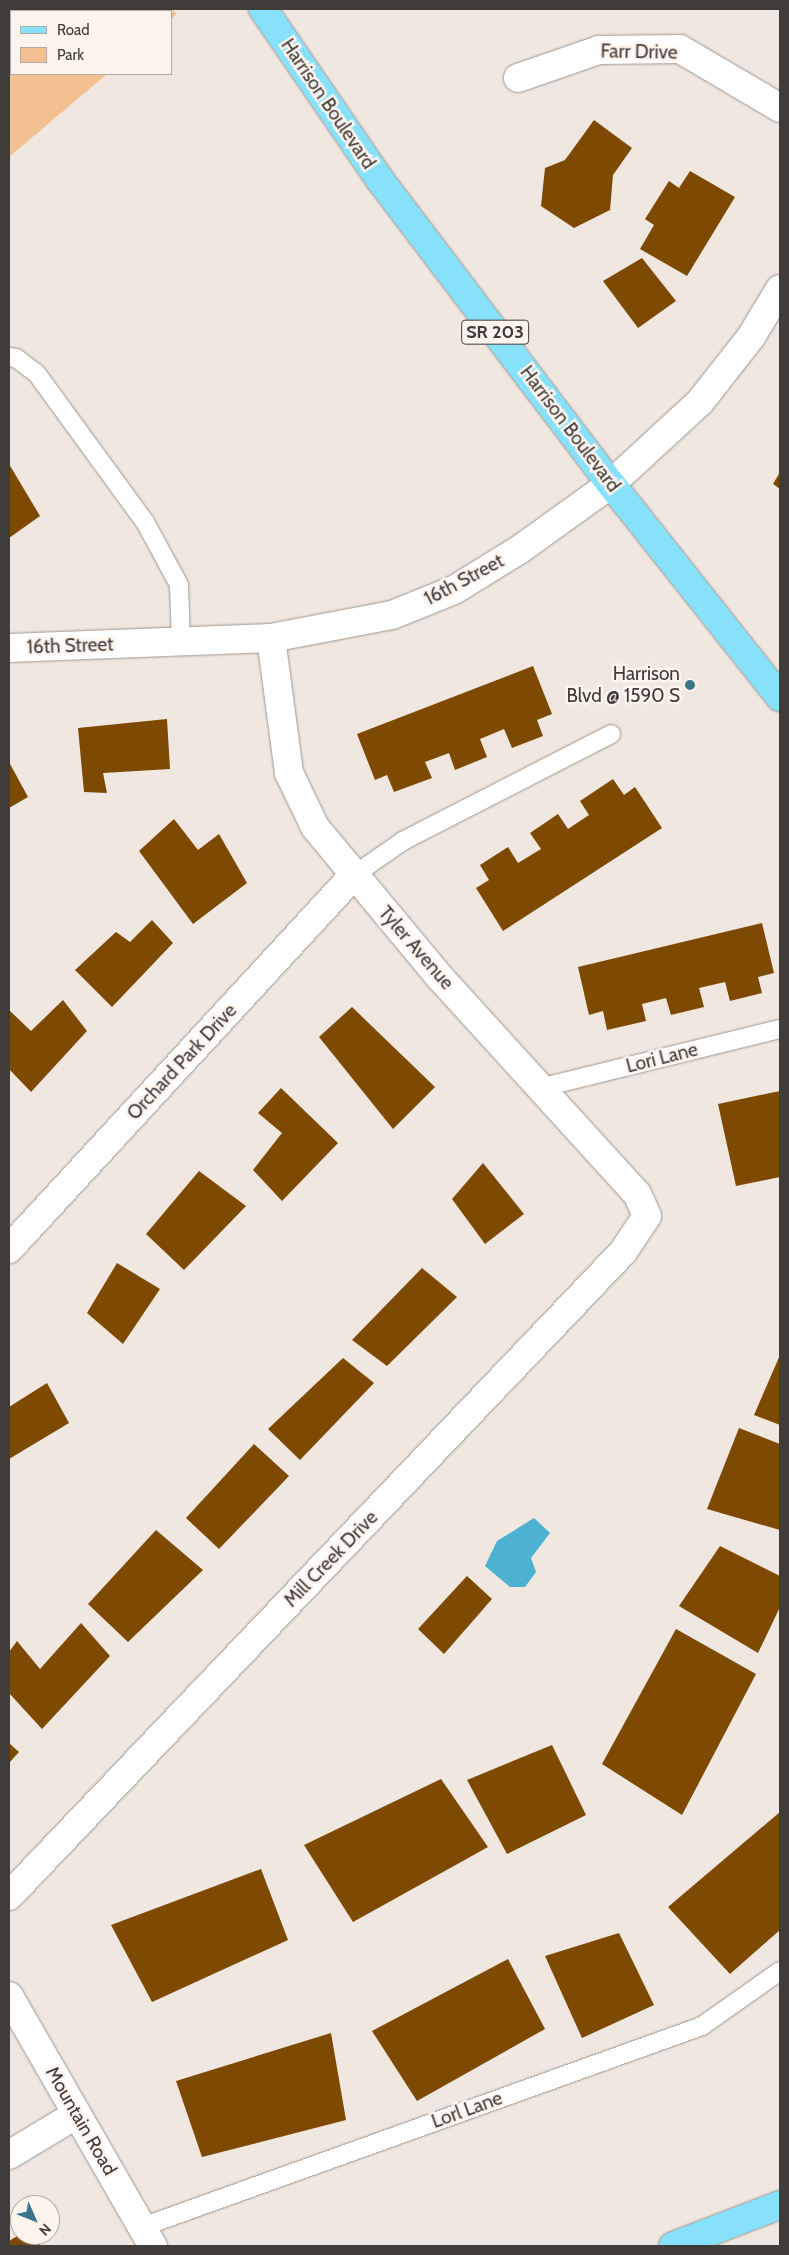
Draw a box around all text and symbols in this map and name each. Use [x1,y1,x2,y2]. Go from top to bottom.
legend [10,10,172,75]
text: Road [57,21,90,39]
street label: Harrison Boulevard [276,35,380,173]
street label: Farr Drive [600,40,678,64]
text: Park [57,46,84,64]
road number: SR 203 [460,316,530,348]
street label: Harrison Boulevard [515,361,625,497]
street label: 16th Street [420,550,508,610]
street label: 16th Street [26,633,114,659]
place label: Harrison Blvd @ 1590 S [566,663,680,707]
marker: Harrison Blvd @ 1590 S [684,679,696,691]
street label: Tyler Avenue [374,902,458,994]
street label: Orchard Park Drive [123,999,241,1125]
street label: Lori Lane [624,1038,700,1078]
street label: Mill Creek Drive [279,1506,383,1612]
street label: Mountain Road [41,2063,121,2179]
street label: Lorl Lane [429,2087,505,2133]
north arrow [10,2195,60,2245]
text: N [35,2220,55,2240]

